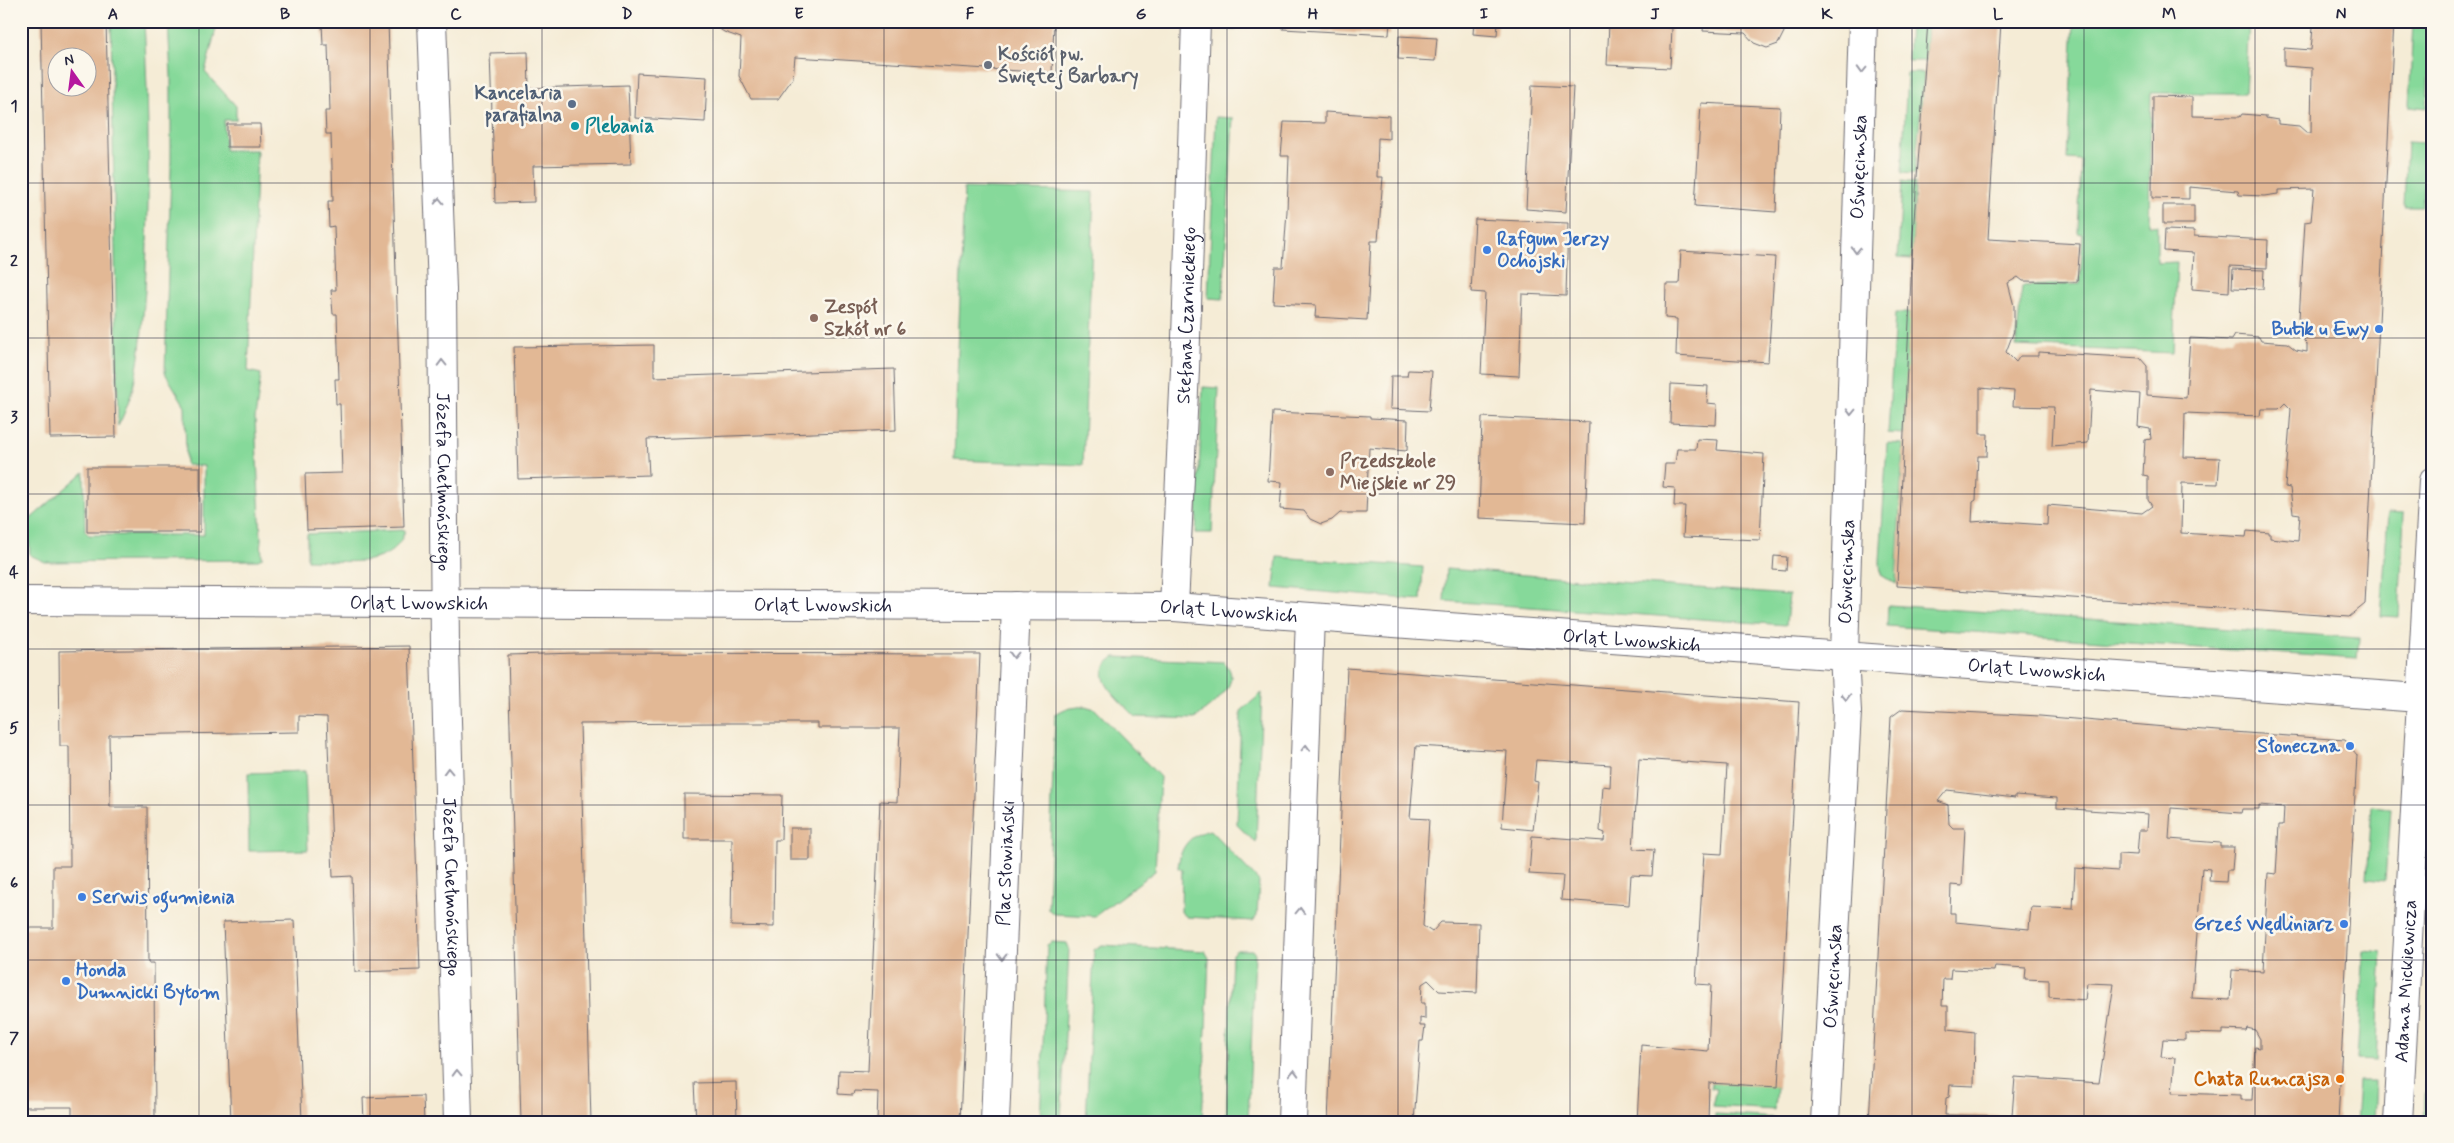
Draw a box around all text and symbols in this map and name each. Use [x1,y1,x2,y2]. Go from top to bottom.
text: A [108,4,118,25]
text: B [280,4,290,25]
text: C [450,4,462,25]
text: D [621,4,633,25]
text: E [794,4,804,25]
text: F [966,4,975,25]
text: G [1136,4,1147,25]
text: H [1308,4,1319,25]
text: I [1480,4,1489,25]
text: J [1650,4,1660,25]
text: K [1821,4,1833,25]
text: L [1993,4,2004,25]
text: M [2162,4,2176,25]
text: N [2336,4,2346,25]
place label: Kościół pw. Świętej Barbary [998,42,1139,90]
north arrow [48,48,98,98]
text: N [62,50,76,70]
marker: Kościół pw. Świętej Barbary [982,59,994,71]
one-way arrow [1856,66,1867,74]
place label: Kancelaria parafialna [475,81,562,128]
text: 1 [10,96,18,117]
marker: Kancelaria parafialna [566,98,578,110]
place label: Plebania [585,114,654,139]
street label: Oświęcimska [1845,114,1873,220]
marker: Plebania [569,120,581,132]
one-way arrow [433,197,444,205]
street label: Stefana Czarnieckiego [1171,226,1205,404]
place label: Rafgum Jerzy Ochojski [1497,227,1610,274]
marker: Rafgum Jerzy Ochojski [1481,244,1493,256]
one-way arrow [1851,246,1861,254]
text: 2 [10,251,18,272]
place label: Zespół Szkół nr 6 [824,295,906,342]
marker: Zespół Szkół nr 6 [808,312,820,324]
place label: Butik u Ewy [2271,317,2369,342]
marker: Butik u Ewy [2373,323,2385,335]
one-way arrow [437,359,448,367]
street label: Józefa Chełmońskiego [430,392,457,572]
text: 3 [10,407,18,428]
one-way arrow [1846,409,1857,417]
place label: Przedszkole Miejskie nr 29 [1340,449,1456,497]
marker: Przedszkole Miejskie nr 29 [1324,466,1336,478]
street label: Oświęcimska [1832,519,1861,624]
text: 4 [9,562,19,583]
street label: Orląt Lwowskich [350,590,488,616]
street label: Orląt Lwowskich [754,592,892,618]
street label: Orląt Lwowskich [1160,594,1299,629]
street label: Orląt Lwowskich [1562,623,1702,658]
one-way arrow [1009,651,1020,659]
street label: Orląt Lwowskich [1967,653,2107,688]
one-way arrow [1841,694,1851,701]
text: 5 [9,718,19,739]
place label: Słoneczna [2257,734,2341,759]
marker: Słoneczna [2344,740,2356,752]
one-way arrow [1300,744,1311,752]
one-way arrow [443,766,453,774]
street label: Józefa Chełmońskiego [437,797,466,977]
street label: Plac Słowiański [990,800,1021,926]
text: 6 [10,873,18,894]
place label: Serwis ogumienia [92,885,235,913]
marker: Serwis ogumienia [76,891,88,903]
street label: Adama Mickiewicza [2389,899,2423,1063]
one-way arrow [1294,906,1305,914]
place label: Grześ Wędliniarz [2194,912,2334,937]
marker: Grześ Wędliniarz [2338,918,2350,930]
street label: Oświęcimska [1818,923,1848,1029]
one-way arrow [997,954,1007,961]
place label: Honda Dumnicki Bytom [76,958,220,1006]
marker: Honda Dumnicki Bytom [60,975,72,987]
text: 7 [9,1028,19,1049]
place label: Chata Rumcajsa [2193,1067,2330,1092]
one-way arrow [452,1069,462,1076]
one-way arrow [1288,1069,1299,1077]
marker: Chata Rumcajsa [2334,1073,2346,1085]

